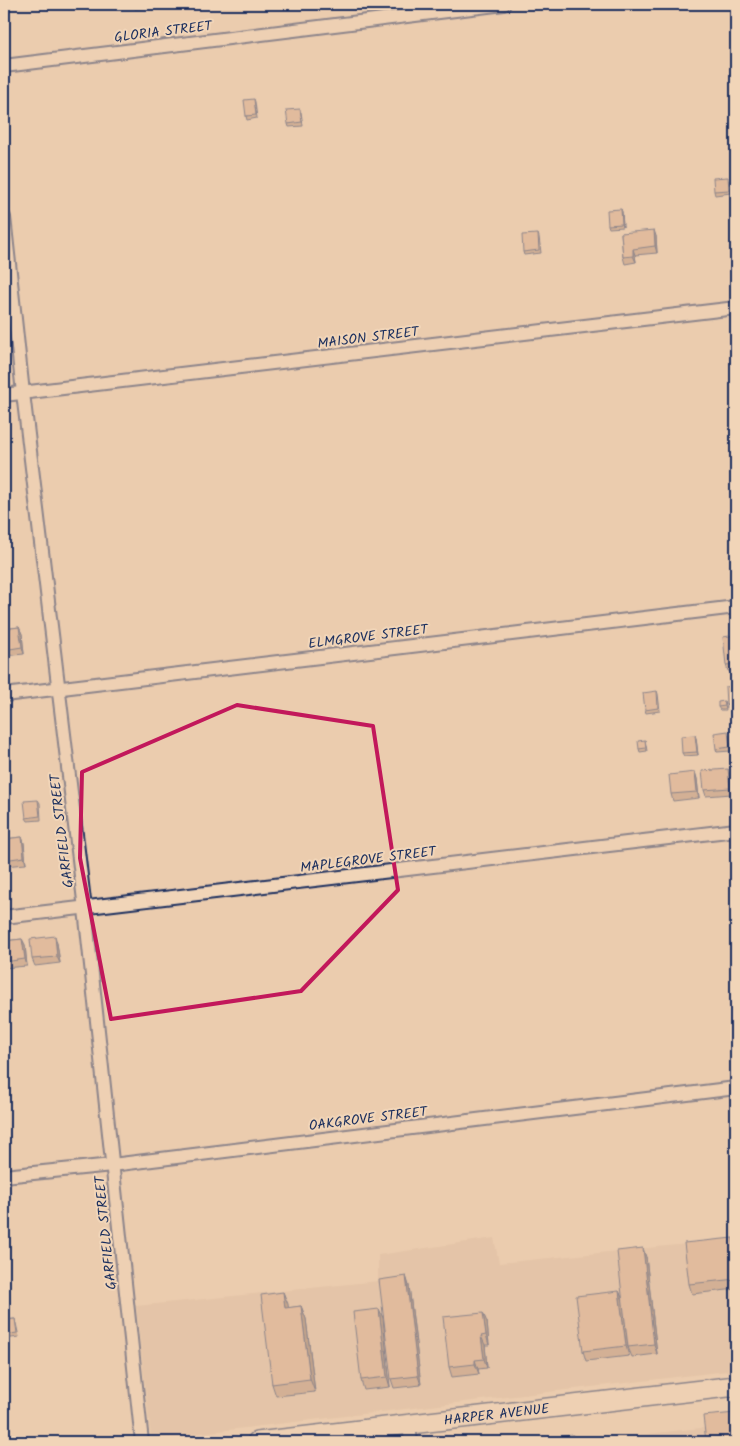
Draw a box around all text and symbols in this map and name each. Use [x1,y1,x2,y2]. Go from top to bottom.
street label: GLORIA STREET [113,15,215,49]
street label: MAISON STREET [316,321,422,355]
street label: ELMGROVE STREET [307,619,431,655]
street label: GARFIELD STREET [44,771,80,889]
street label: MAPLEGROVE STREET [299,841,439,879]
street label: OAKGROVE STREET [308,1101,430,1137]
street label: GARFIELD STREET [89,1173,123,1291]
street label: HARPER AVENUE [443,1398,551,1432]

